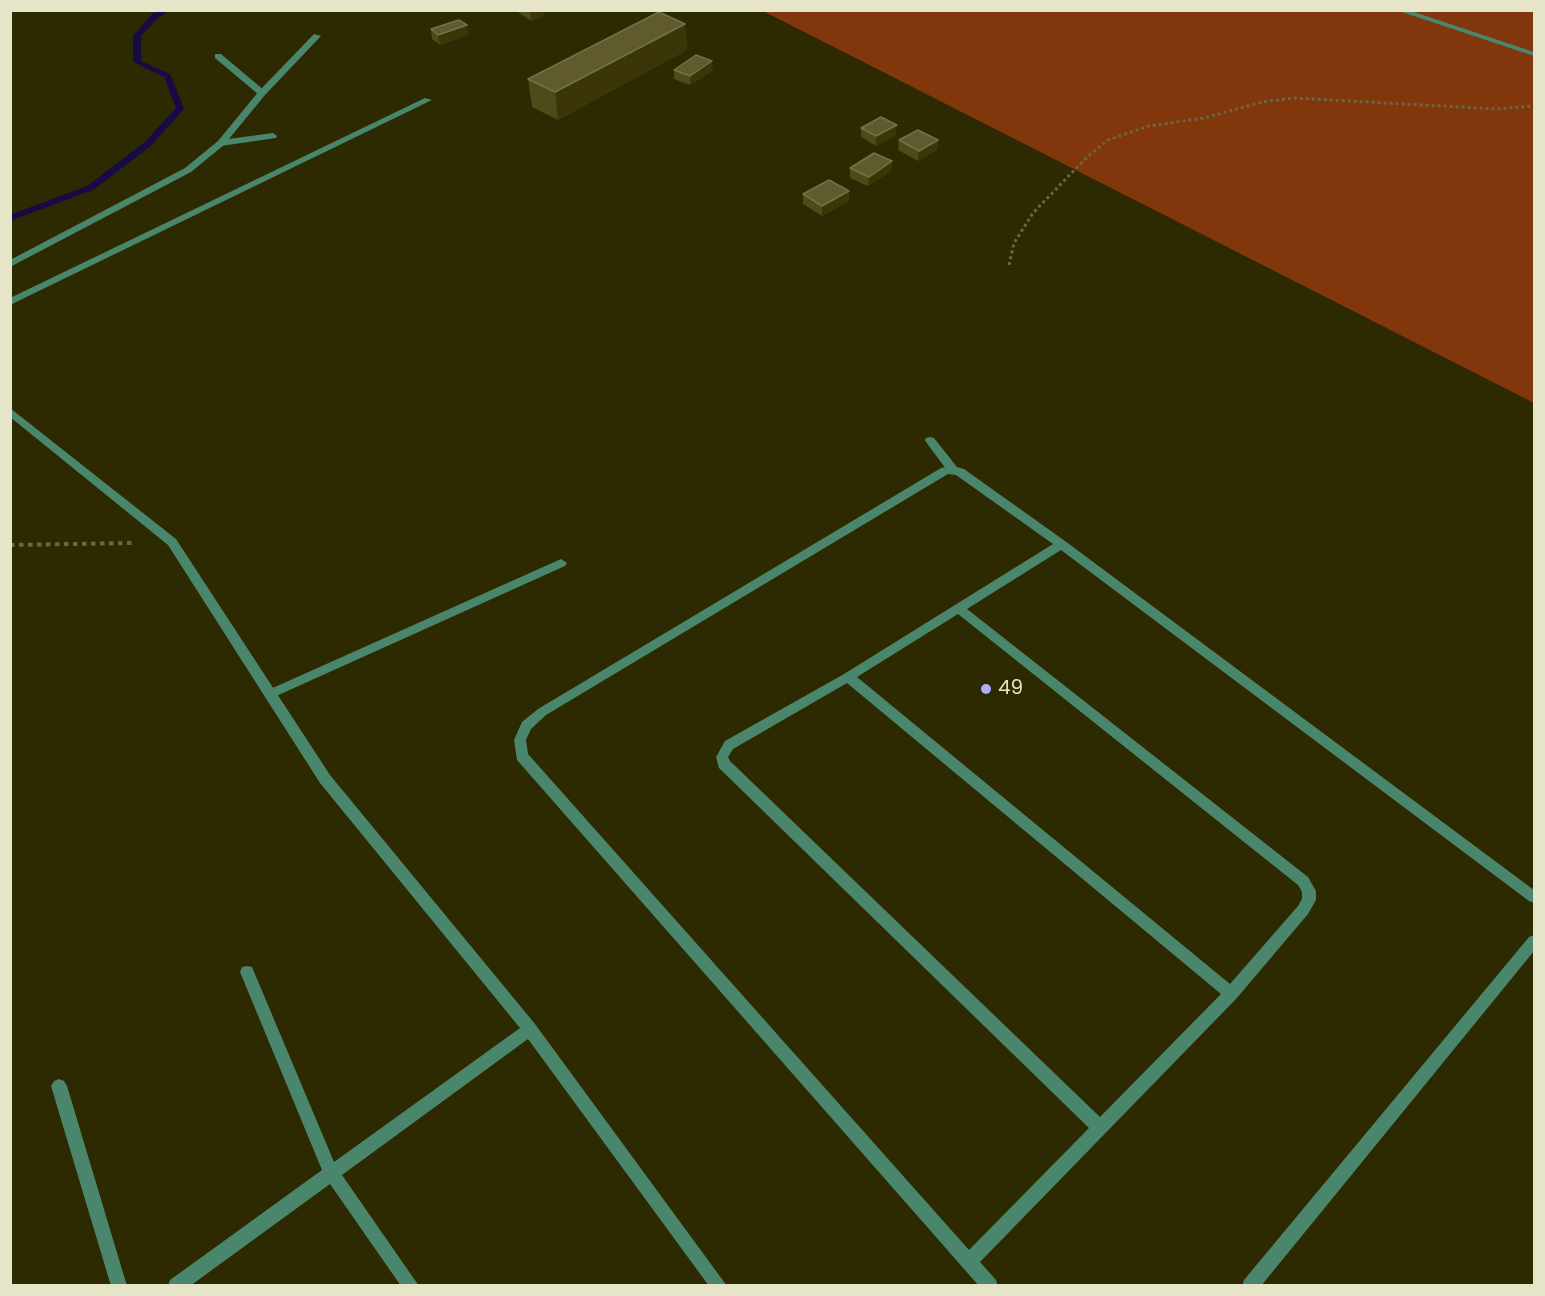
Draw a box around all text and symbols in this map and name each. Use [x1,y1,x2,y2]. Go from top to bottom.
place label: 49 [998,677,1023,701]
marker: 49 [979,682,993,696]

